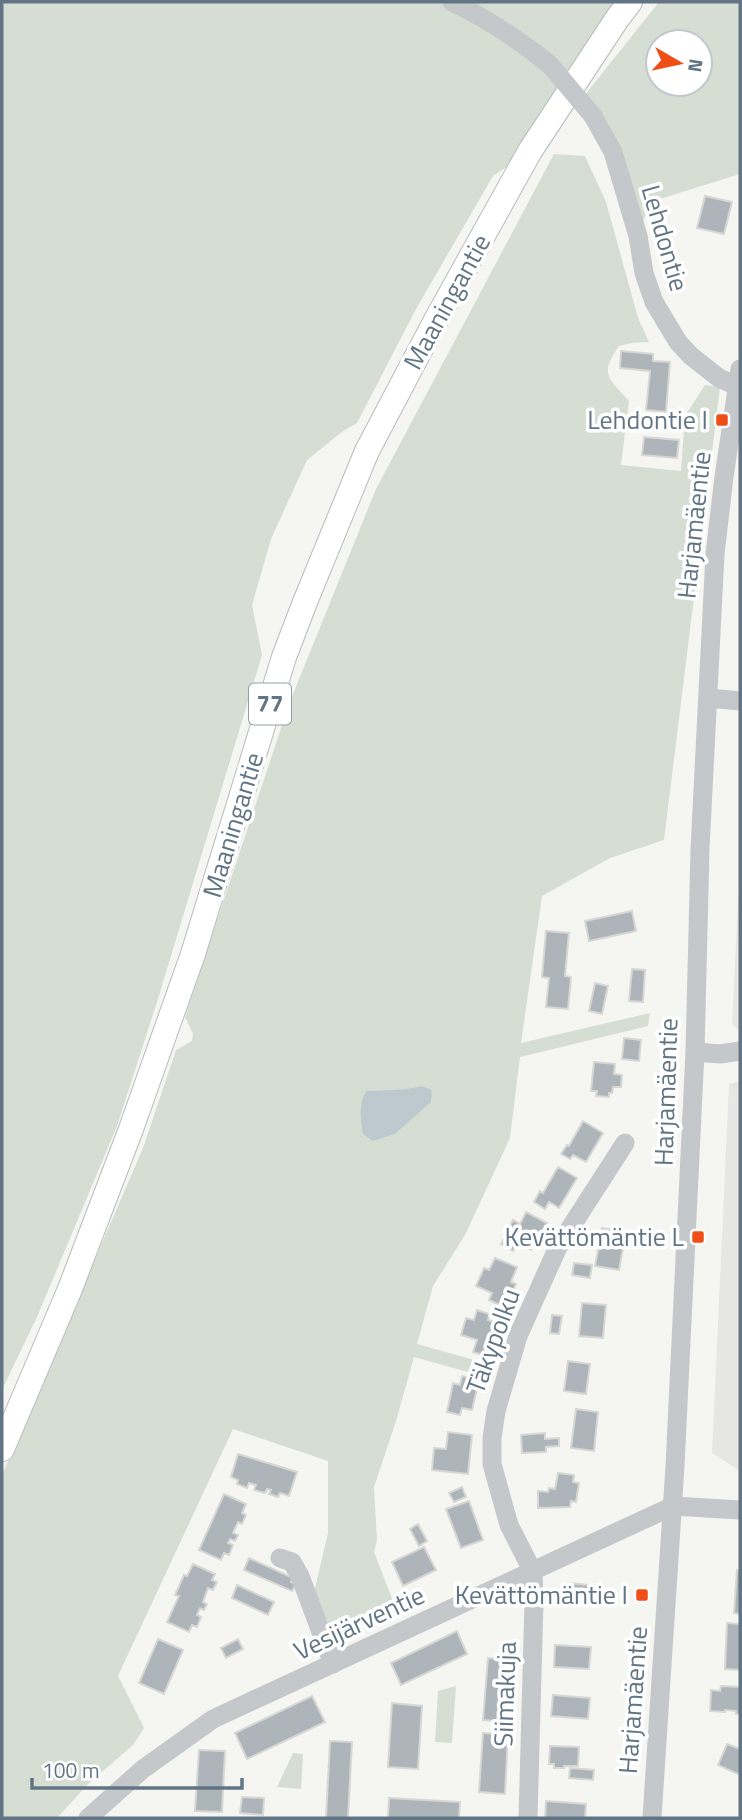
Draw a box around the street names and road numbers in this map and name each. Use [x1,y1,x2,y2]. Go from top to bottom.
street label: Lehdontie [632,180,699,295]
street label: Maaningantie [393,227,500,377]
street label: Harjamäentie [666,449,721,601]
road number: 77 [249,684,291,724]
street label: Maaningantie [192,748,273,902]
street label: Harjamäentie [643,1017,688,1167]
street label: Täkypolku [456,1283,530,1399]
street label: Vesijärventie [287,1575,431,1670]
street label: Harjamäentie [608,1625,657,1775]
street label: Siimakuja [483,1641,526,1747]

